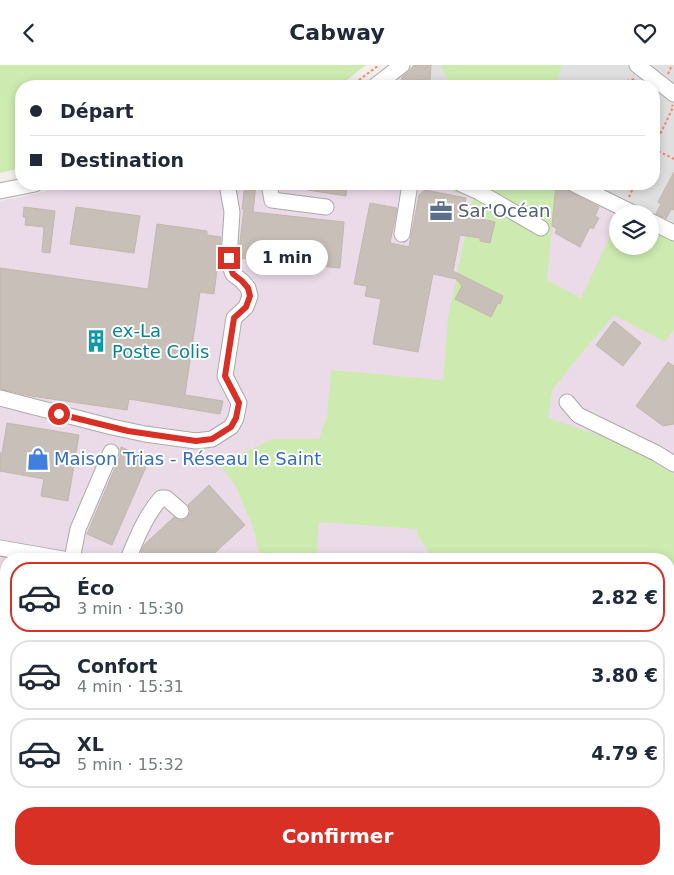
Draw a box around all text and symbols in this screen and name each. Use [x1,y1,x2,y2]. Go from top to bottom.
icon: back [15,19,43,47]
icon: heart [631,19,659,47]
text: Cabway [289,20,385,45]
text: Départ [60,100,134,122]
text: Destination [60,149,184,171]
office icon: Sar'Océan [428,198,454,224]
place label: Sar'Océan [458,200,550,221]
map controls [609,205,659,255]
button: layers [609,205,659,255]
callout: 1 min [246,241,329,275]
route end [218,247,240,269]
text: 1 min [262,248,312,267]
place label: ex-La Poste Colis [112,320,209,362]
building icon: ex-La Poste Colis [83,328,109,354]
route start [48,403,70,425]
shop icon: Maison Trias - Réseau le Saint [25,446,51,472]
place label: Maison Trias - Réseau le Saint [54,448,321,469]
icon: car [17,575,62,620]
text: Éco [77,577,114,599]
text: 2.82 € [591,586,658,608]
text: 3 min · 15:30 [77,599,184,618]
icon: car [17,653,62,698]
text: Confort [77,655,157,677]
text: 3.80 € [591,664,658,686]
text: 4 min · 15:31 [77,677,184,696]
icon: car [17,731,62,776]
text: XL [77,733,104,755]
text: 4.79 € [591,742,658,764]
text: 5 min · 15:32 [77,755,184,774]
button: Confirmer [15,807,660,865]

